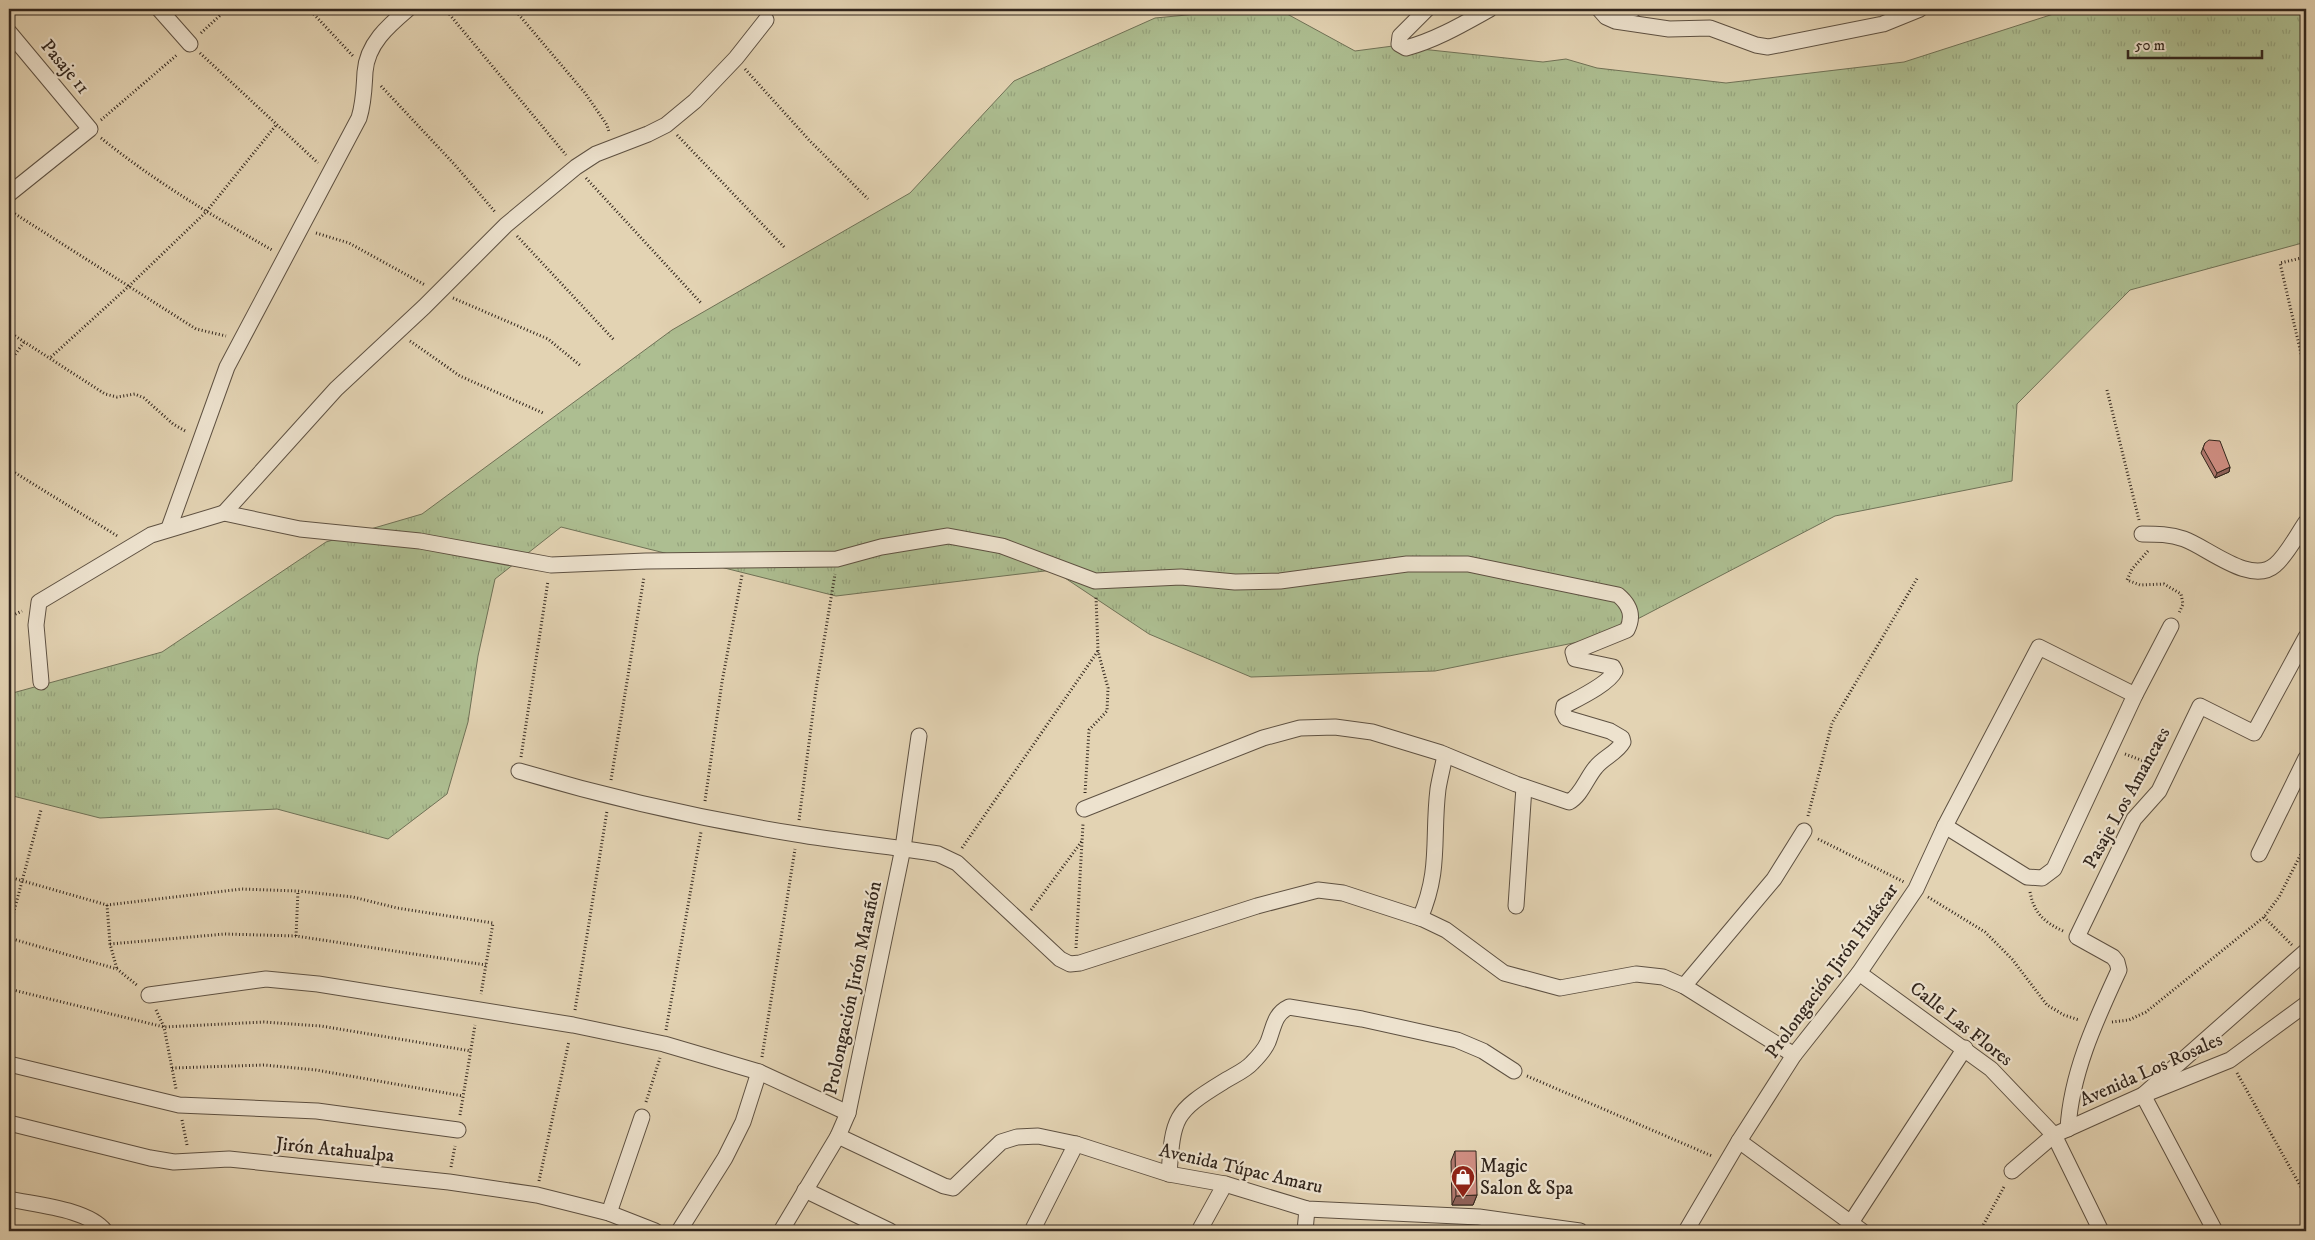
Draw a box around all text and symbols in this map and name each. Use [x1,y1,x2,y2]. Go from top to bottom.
scale bar [2128,28,2261,60]
street label: Pasaje 11 [36,35,94,99]
text: 50 m [2135,36,2165,55]
street label: Pasaje Los Amancaes [2079,723,2175,873]
street label: Prolongación Jirón Marañón [819,879,887,1097]
street label: Prolongación Jirón Huáscar [1761,879,1903,1063]
street label: Calle Las Flores [1905,977,2017,1071]
street label: Avenida Los Rosales [2076,1028,2226,1112]
street label: Jirón Atahualpa [273,1132,395,1168]
street label: Avenida Túpac Amaru [1157,1139,1325,1199]
place label: Magic Salon & Spa [1480,1155,1573,1200]
shop icon: Magic Salon & Spa [1450,1164,1476,1198]

